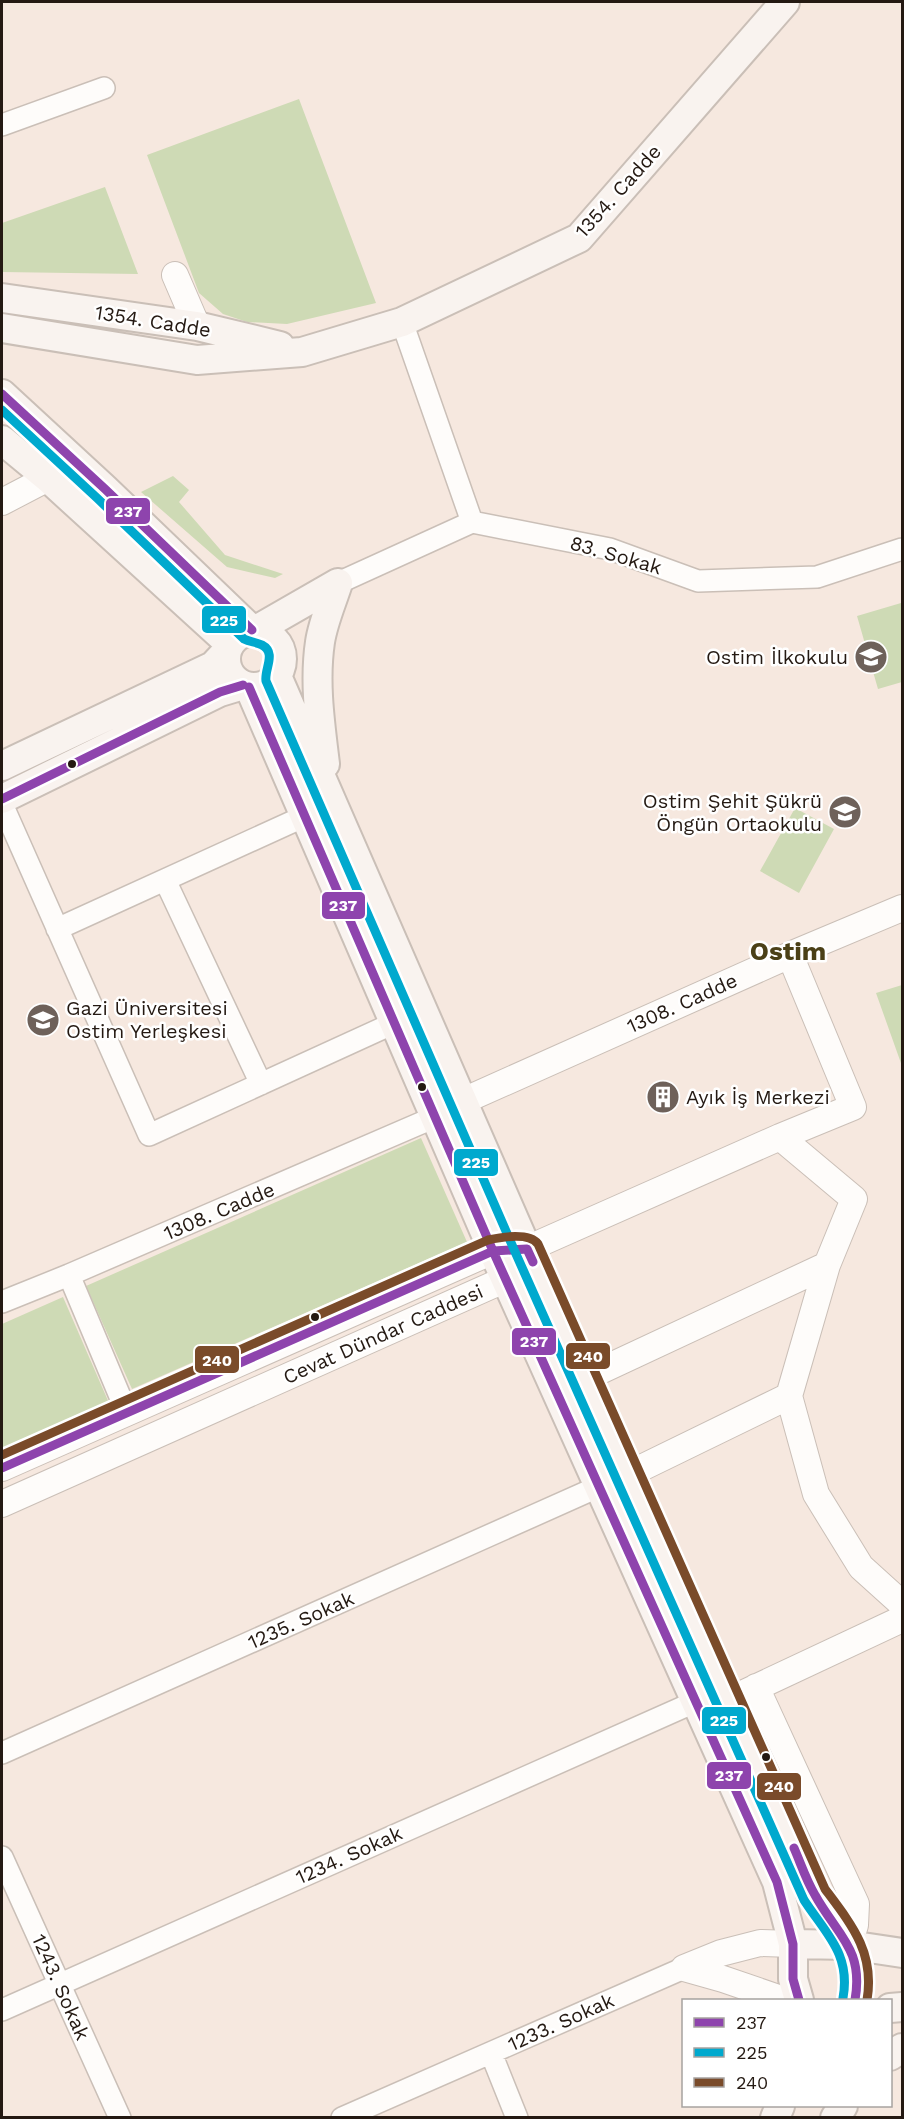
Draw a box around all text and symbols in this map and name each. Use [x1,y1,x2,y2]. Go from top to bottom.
street label: 1354. Cadde [570,140,666,242]
street label: 1354. Cadde [93,300,213,342]
line badge: 237 [105,497,151,525]
text: 237 [114,502,142,521]
street label: 83. Sokak [567,530,665,580]
line badge: 225 [201,605,247,634]
text: 225 [210,611,238,630]
school or university icon: Ostim İlkokulu [853,639,889,675]
place label: Ostim İlkokulu [706,645,848,669]
unlabelled marker [66,758,78,770]
place label: Ostim Şehit Şükrü Öngün Ortaokulu [643,789,822,836]
school or university icon: Ostim Şehit Şükrü Öngün Ortaokulu [827,794,863,830]
line badge: 237 [321,891,366,920]
text: 237 [329,896,357,915]
district label: Ostim [750,936,826,966]
street label: 1308. Cadde [623,968,741,1038]
place label: Gazi Üniversitesi Ostim Yerleşkesi [66,996,228,1043]
school or university icon: Gazi Üniversitesi Ostim Yerleşkesi [25,1002,61,1038]
building icon: Ayık İş Merkezi [645,1079,681,1115]
unlabelled marker [416,1081,428,1093]
place label: Ayık İş Merkezi [686,1085,830,1109]
line badge: 225 [453,1148,499,1177]
text: 225 [462,1153,490,1172]
street label: 1308. Cadde [160,1177,278,1245]
street label: Cevat Dündar Caddesi [279,1279,487,1389]
unlabelled marker [309,1311,321,1323]
line badge: 237 [511,1327,557,1356]
text: 237 [520,1332,548,1351]
line badge: 240 [565,1342,611,1370]
line badge: 240 [194,1345,240,1374]
text: 240 [573,1347,603,1366]
text: 240 [202,1351,232,1370]
street label: 1235. Sokak [244,1586,358,1654]
line badge: 225 [701,1706,747,1735]
text: 225 [710,1711,738,1730]
unlabelled marker [760,1751,772,1763]
line badge: 237 [706,1761,752,1790]
text: 237 [715,1766,743,1785]
line badge: 240 [756,1772,802,1801]
text: 240 [764,1777,794,1796]
street label: 1234. Sokak [292,1821,406,1889]
street label: 1243. Sokak [27,1930,95,2044]
street label: 1233. Sokak [504,1988,618,2056]
legend [682,1999,892,2107]
text: 237 [736,2012,766,2033]
text: 225 [736,2042,767,2063]
text: 240 [736,2072,768,2093]

